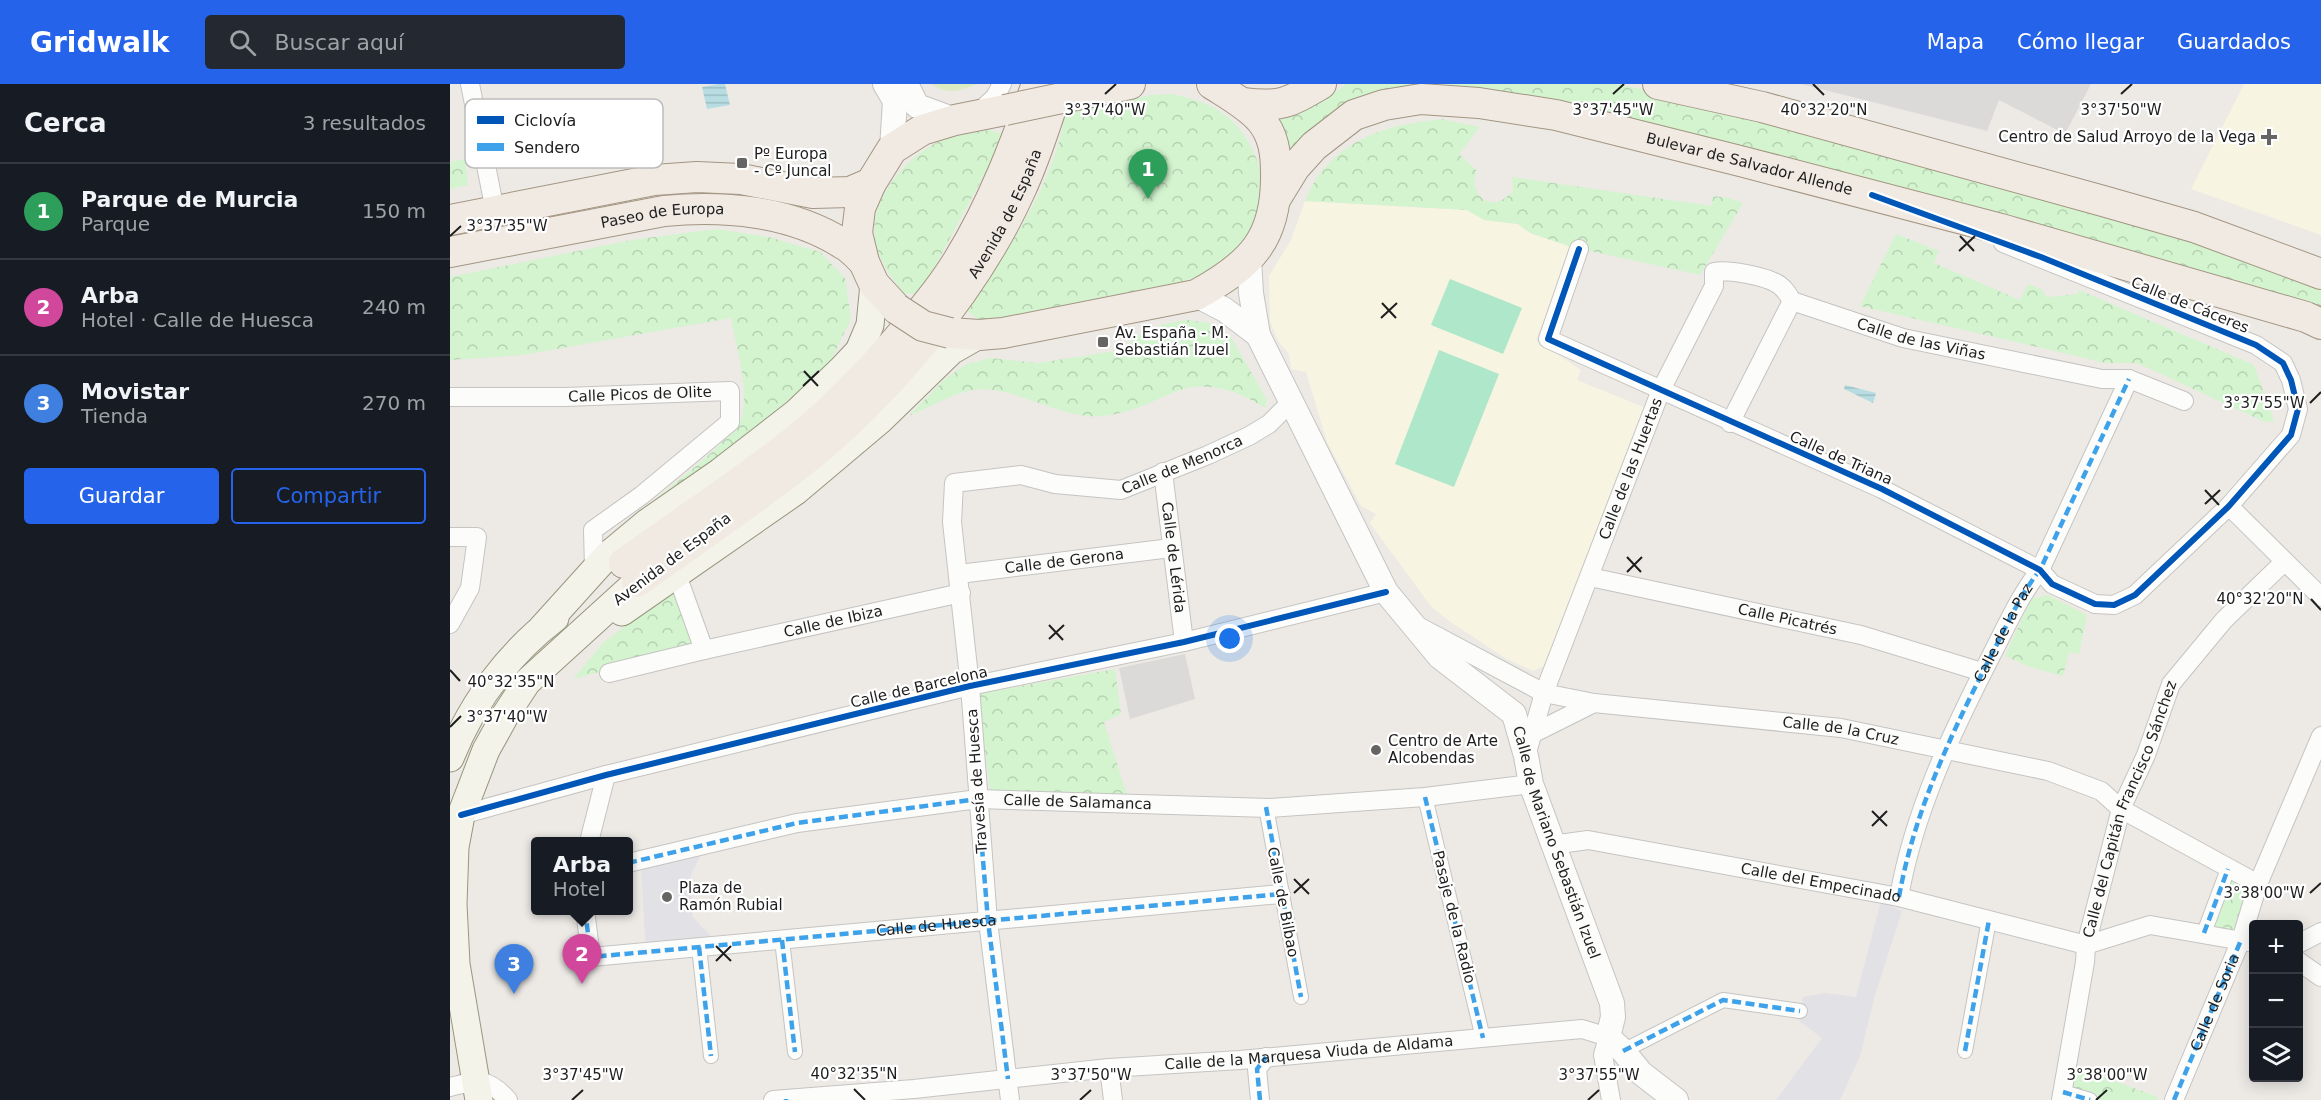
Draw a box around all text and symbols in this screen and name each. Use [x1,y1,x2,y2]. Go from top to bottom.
search box [205,15,625,69]
text: Gridwalk [30,26,169,59]
icon: search [226,26,259,59]
text: Buscar aquí [274,30,404,55]
text: Mapa [1927,30,1984,54]
text: Cómo llegar [2017,30,2144,54]
text: Guardados [2177,30,2291,54]
legend [465,99,663,168]
text: 3°37'40"W [1064,101,1146,119]
text: 3°37'45"W [1572,101,1654,119]
text: 40°32'20"N [1780,101,1868,119]
text: 3°37'50"W [2080,101,2162,119]
text: Cerca [24,108,107,138]
text: 3 resultados [303,111,426,135]
text: Ciclovía [514,111,576,130]
place label: Centro de Salud Arroyo de la Vega [1998,128,2256,146]
marker: Centro de Salud Arroyo de la Vega [2260,128,2278,146]
street label: Bulevar de Salvador Allende [1644,129,1855,199]
text: Sendero [514,138,580,157]
place label: Pº Europa - Cº Juncal [754,145,832,180]
street label: Avenida de España [964,147,1045,282]
pin: 1 [1128,150,1168,199]
marker: Pº Europa - Cº Juncal [735,156,749,170]
text: Parque de Murcia [81,187,298,212]
text: 1 [37,199,50,223]
text: 150 m [362,199,426,223]
street label: Paseo de Europa [599,200,725,232]
text: Parque [81,212,150,236]
text: 3°37'35"W [466,217,548,235]
street label: Calle de Cáceres [2128,273,2252,337]
text: Arba [81,283,139,308]
text: 2 [37,295,50,319]
text: 240 m [362,295,426,319]
text: Hotel · Calle de Huesca [81,308,314,332]
street label: Calle de las Viñas [1855,314,1987,364]
place label: Av. España - M. Sebastián Izuel [1115,324,1229,359]
marker: Av. España - M. Sebastián Izuel [1096,335,1110,349]
text: Movistar [81,379,189,404]
street label: Calle Picos de Olite [568,383,712,406]
text: 3 [37,391,50,415]
text: 270 m [362,391,426,415]
text: 3°37'55"W [2223,394,2305,412]
street label: Calle de las Huertas [1595,395,1666,542]
text: Tienda [81,404,148,428]
street label: Calle de Triana [1787,427,1895,489]
street label: Calle de Menorca [1119,431,1245,498]
button: Guardar [24,468,219,524]
button: Compartir [231,468,426,524]
street label: Calle de Lérida [1158,501,1189,614]
street label: Avenida de España [610,509,734,609]
street label: Calle de Gerona [1003,545,1125,577]
street label: Calle de la Paz [1970,580,2037,685]
text: 40°32'20"N [2216,590,2304,608]
street label: Calle Picatrés [1736,600,1839,639]
street label: Calle de Ibiza [782,602,884,641]
your location [1215,624,1244,653]
street label: Calle de Barcelona [849,662,989,712]
text: 40°32'35"N [467,673,555,691]
street label: Calle del Capitán Francisco Sánchez [2079,678,2181,940]
text: 3°37'40"W [466,708,548,726]
street label: Travesía de Huesca [963,708,991,855]
street label: Calle de la Cruz [1782,713,1901,749]
street label: Calle de Mariano Sebastián Izuel [1509,724,1604,961]
place label: Centro de Arte Alcobendas [1388,732,1498,767]
marker: Centro de Arte Alcobendas [1369,743,1383,757]
street label: Calle de Salamanca [1003,791,1152,813]
popup [531,837,633,915]
street label: Calle de Bilbao [1263,845,1303,959]
street label: Pasaje de la Radio [1429,849,1479,985]
text: Arba [553,852,611,877]
street label: Calle del Empecinado [1739,859,1902,906]
text: Hotel [553,877,606,901]
place label: Plaza de Ramón Rubial [679,879,783,914]
text: 3°38'00"W [2223,884,2305,902]
marker: Plaza de Ramón Rubial [660,890,674,904]
street label: Calle de Huesca [875,911,997,940]
map controls [2249,920,2303,1082]
button: + [2249,920,2303,974]
pin: 2 [562,934,602,984]
pin: 3 [494,944,534,994]
street label: Calle de Soria [2187,951,2243,1054]
button: − [2249,974,2303,1028]
button: layers [2249,1028,2303,1082]
street label: Calle de la Marquesa Viuda de Aldama [1164,1032,1454,1074]
text: 40°32'35"N [810,1065,898,1083]
text: 3°37'45"W [542,1066,624,1084]
text: 3°37'50"W [1050,1066,1132,1084]
text: 3°37'55"W [1558,1066,1640,1084]
text: 3°38'00"W [2066,1066,2148,1084]

